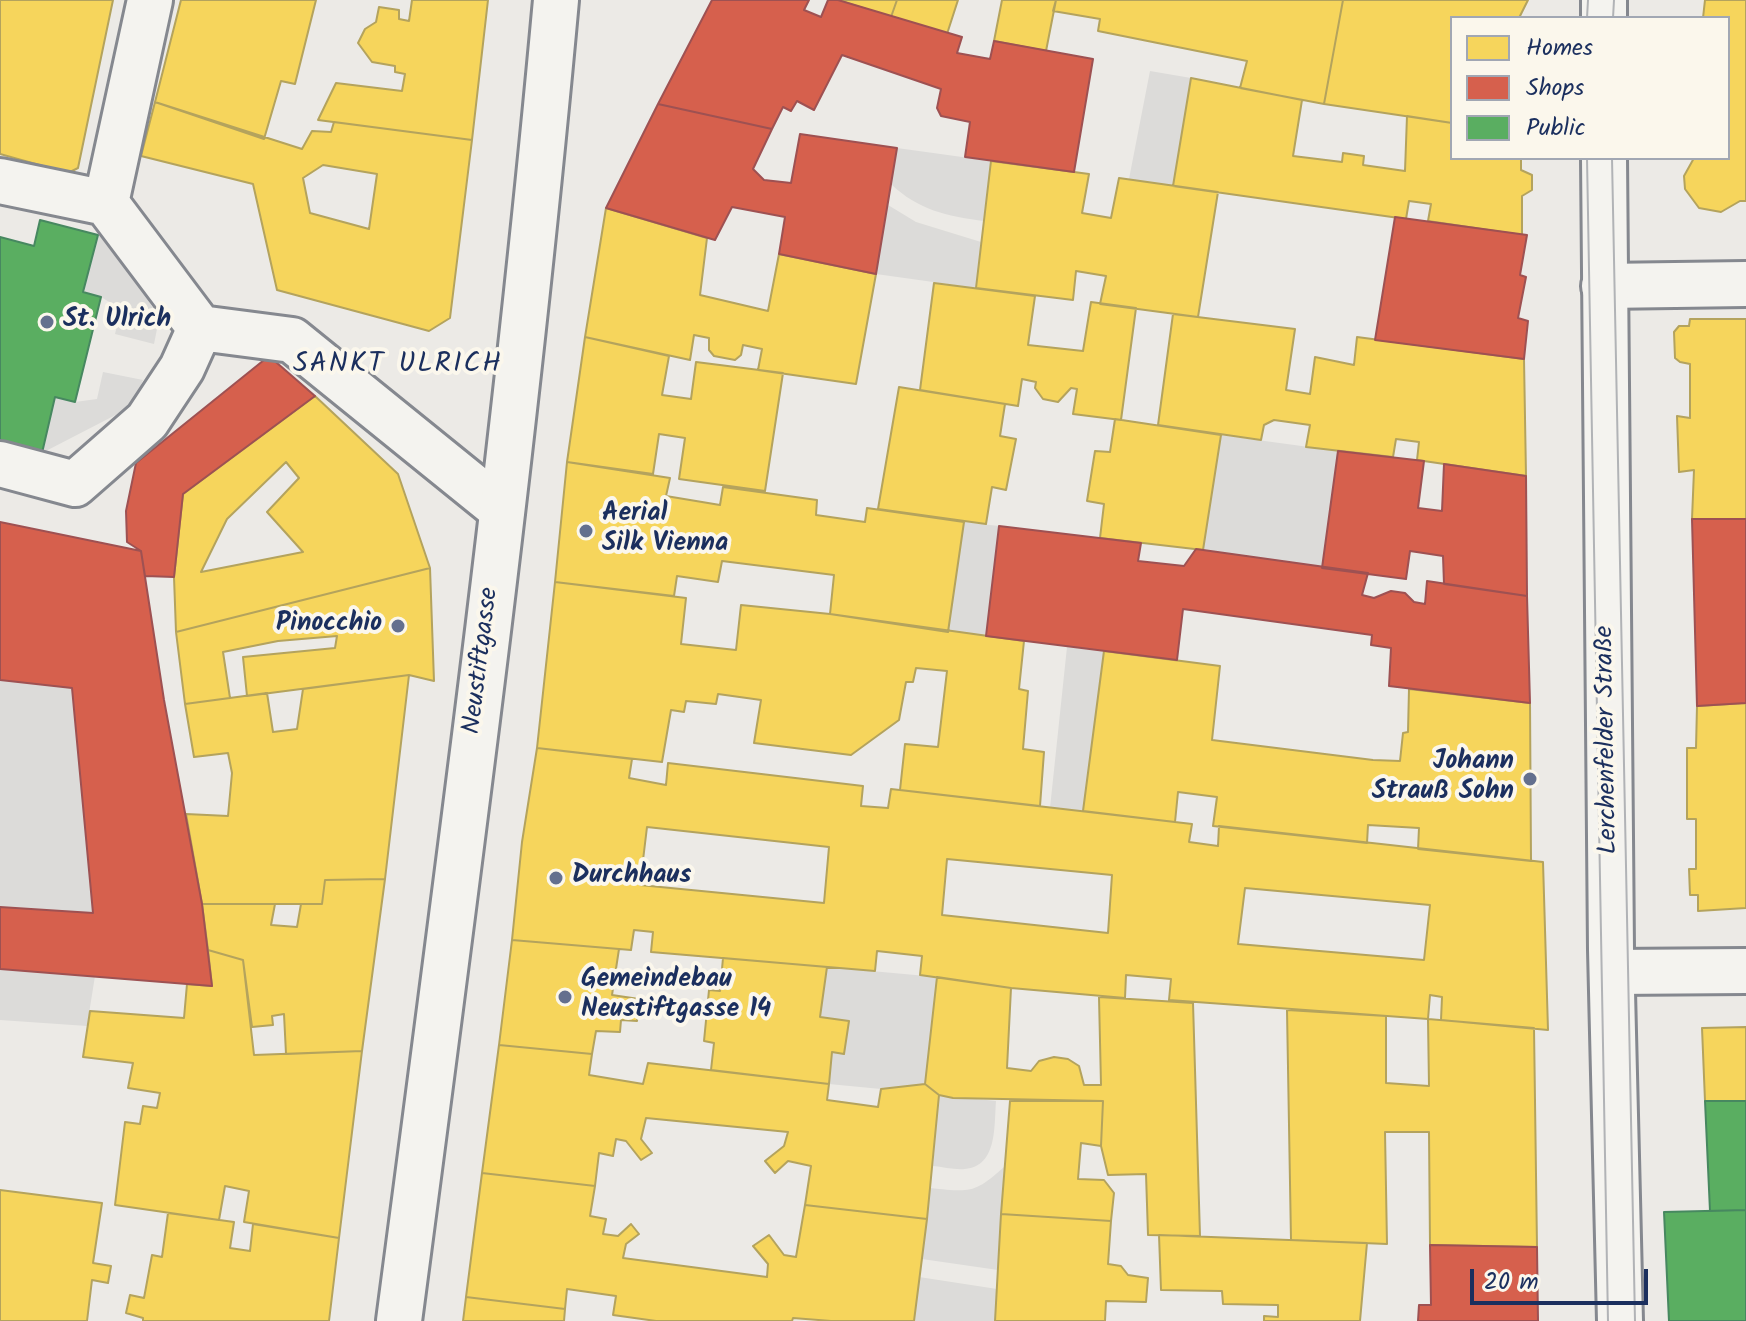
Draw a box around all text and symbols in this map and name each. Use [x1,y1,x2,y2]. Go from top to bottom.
legend [1450,16,1730,160]
text: Homes [1526,29,1593,68]
text: Shops [1526,69,1584,108]
text: Public [1526,109,1585,148]
place label: St. Ulrich [63,306,171,338]
marker: St. Ulrich [38,313,56,331]
district label: SANKT ULRICH [293,349,503,383]
place label: Aerial Silk Vienna [602,500,728,562]
marker: Aerial Silk Vienna [577,522,595,540]
street label: Neustiftgasse [459,586,507,736]
place label: Pinocchio [276,610,382,642]
marker: Pinocchio [389,617,407,635]
street label: Lerchenfelder Straße [1591,625,1627,855]
place label: Johann Strauß Sohn [1372,748,1514,810]
marker: Johann Strauß Sohn [1521,770,1539,788]
place label: Durchhaus [572,862,691,894]
marker: Durchhaus [547,869,565,887]
place label: Gemeindebau Neustiftgasse 14 [581,966,771,1028]
marker: Gemeindebau Neustiftgasse 14 [556,988,574,1006]
scale bar [1474,1253,1652,1303]
text: 20 m [1484,1263,1539,1302]

